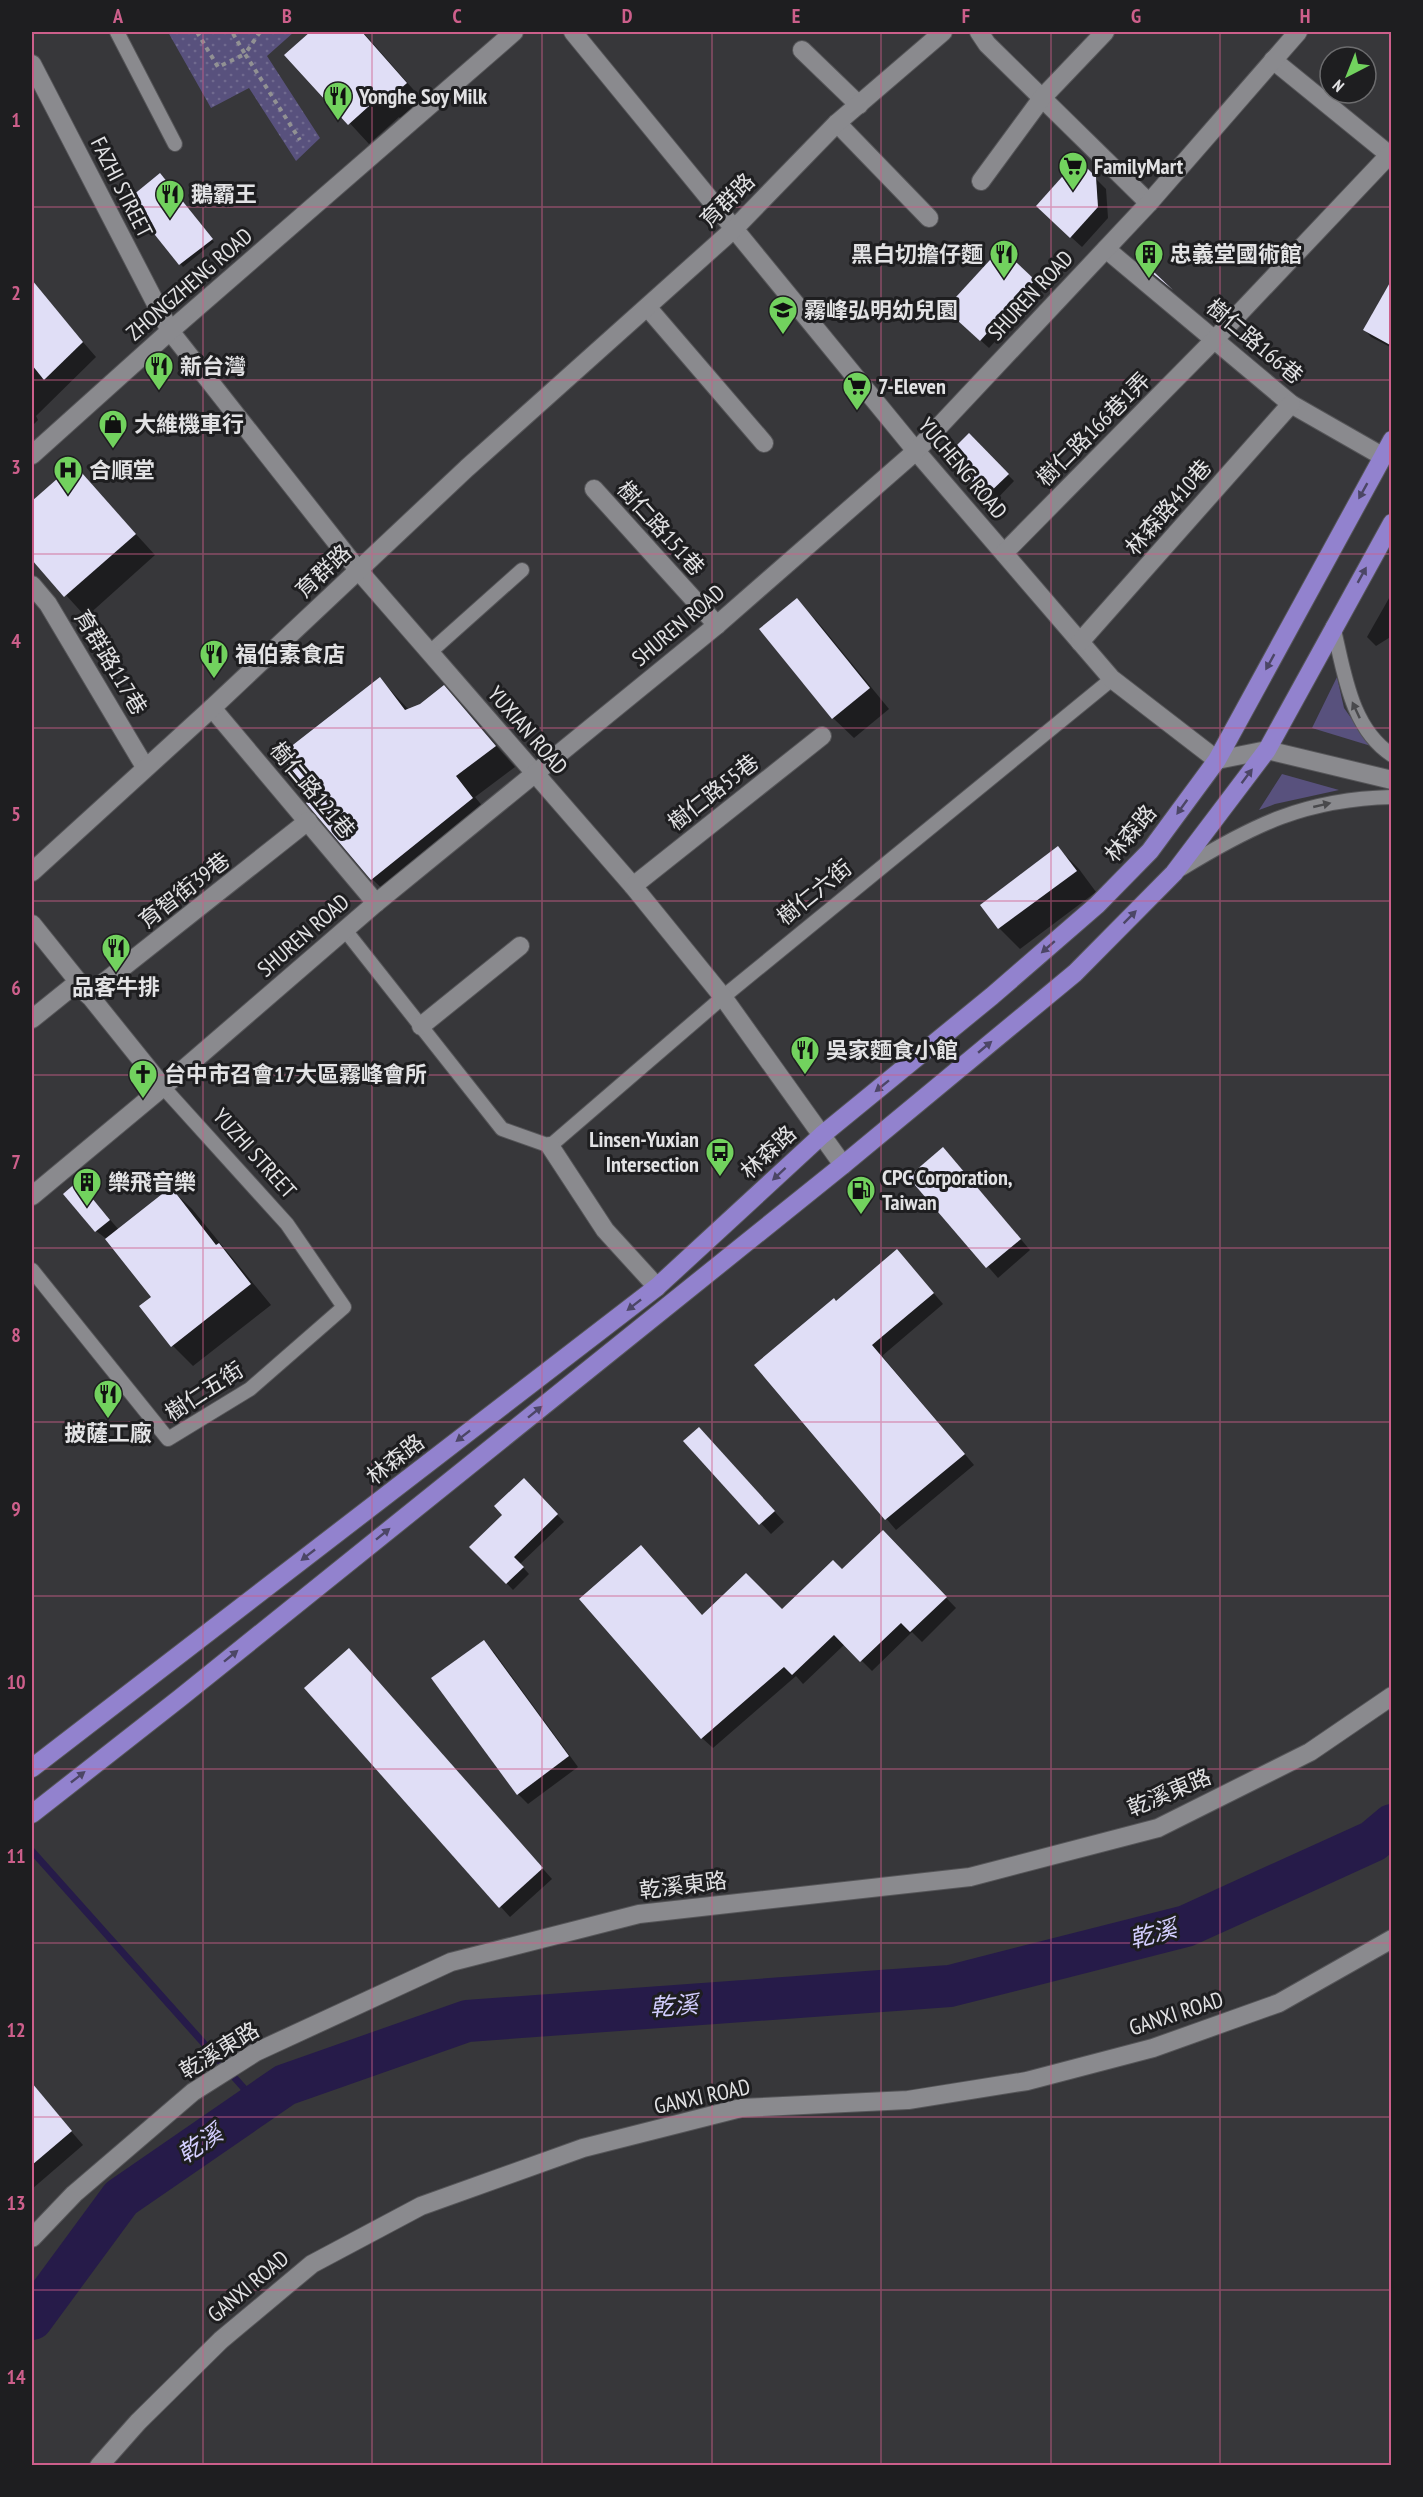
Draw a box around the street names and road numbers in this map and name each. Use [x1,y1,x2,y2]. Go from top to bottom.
street label: FAZHI STREET [85,132,159,242]
street label: 育群路 [694,167,760,233]
street label: ZHONGZHENG ROAD [120,222,258,346]
street label: SHUREN ROAD [981,244,1079,346]
street label: 樹仁路166巷 [1201,292,1309,390]
street label: 樹仁路166巷1弄 [1030,366,1156,492]
street label: YUCHENG ROAD [913,412,1013,524]
street label: 林森路410巷 [1119,453,1217,561]
street label: 樹仁路151巷 [611,475,711,581]
street label: 育群路 [289,538,357,604]
street label: SHUREN ROAD [626,578,730,672]
street label: 育群路117巷 [69,604,153,720]
street label: YUXIAN ROAD [482,680,574,780]
street label: 樹仁路121巷 [264,736,362,844]
street label: 樹仁路55巷 [662,748,764,836]
street label: 林森路 [1098,799,1162,867]
street label: 育智街39巷 [133,846,235,934]
street label: 樹仁六街 [771,853,857,931]
street label: SHUREN ROAD [251,887,355,983]
street label: YUZHI STREET [207,1102,303,1204]
street label: 林森路 [734,1119,802,1185]
street label: 樹仁五街 [159,1355,249,1427]
street label: 林森路 [360,1428,430,1490]
street label: 乾溪東路 [1123,1762,1215,1822]
street label: 乾溪東路 [638,1866,728,1904]
street label: GANXI ROAD [1125,1985,1227,2041]
street label: 乾溪東路 [174,2015,264,2085]
street label: GANXI ROAD [651,2072,753,2120]
street label: GANXI ROAD [202,2244,294,2328]

